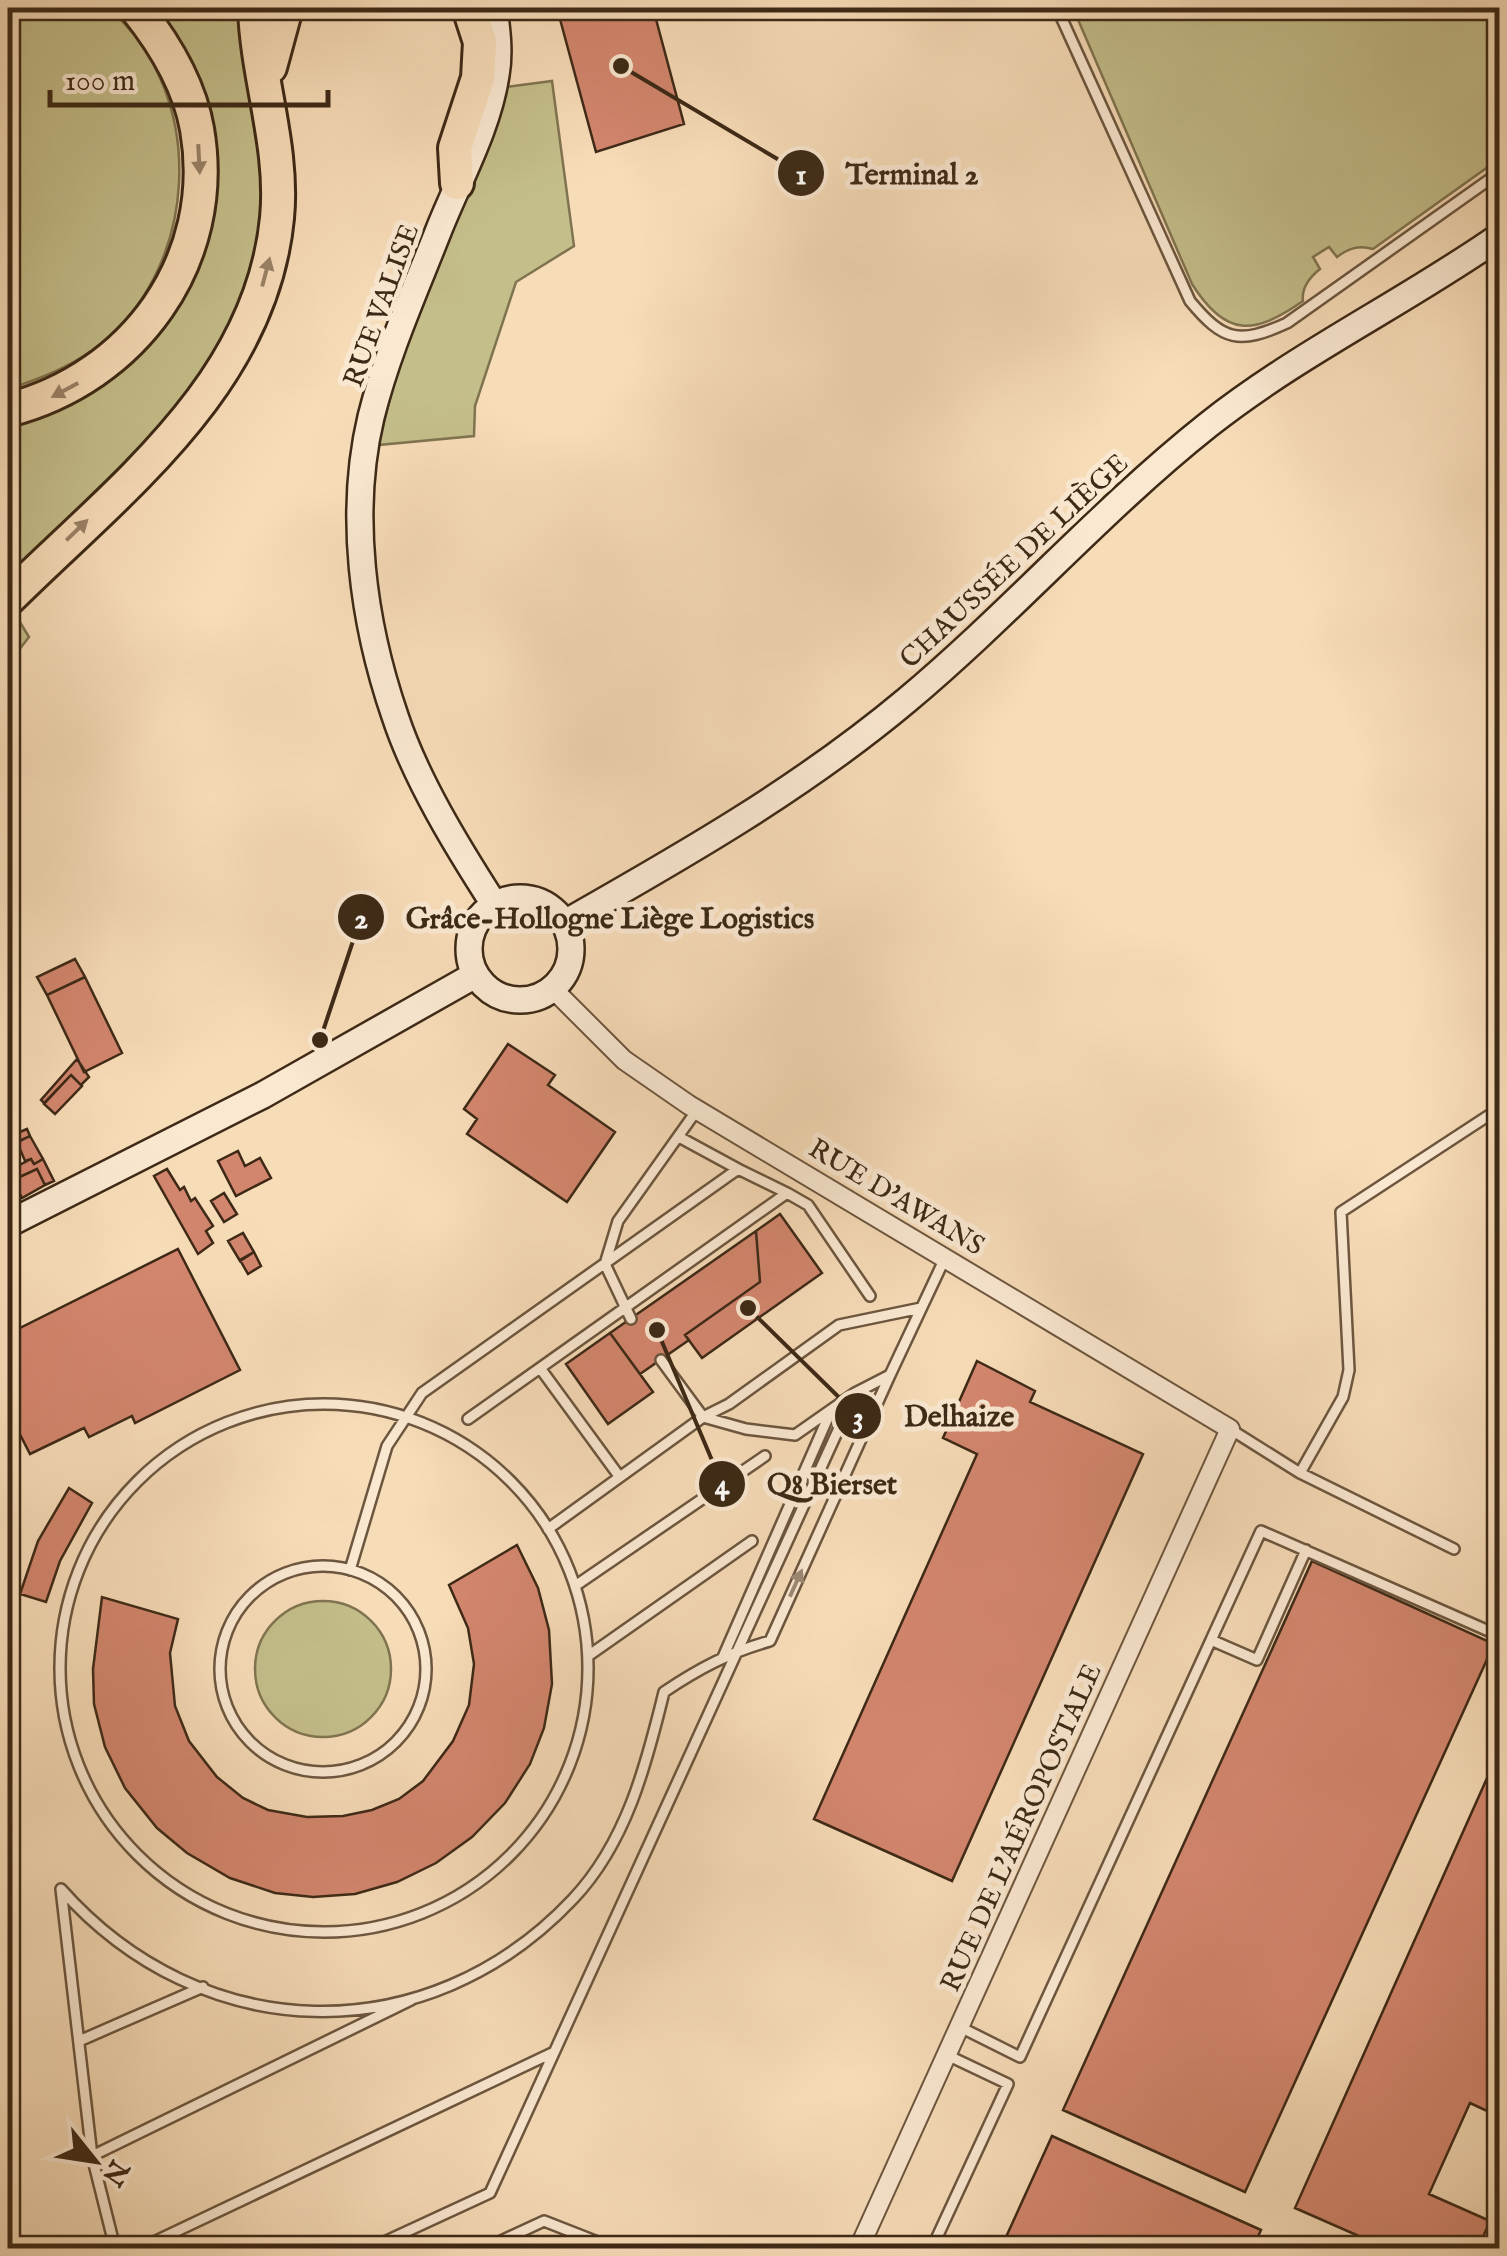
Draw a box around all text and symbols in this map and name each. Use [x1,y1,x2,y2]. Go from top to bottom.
scale bar [50,45,328,107]
text: 100 m [65,63,135,101]
one-way arrow [191,143,207,175]
callout: Terminal 2 [776,143,999,203]
text: 1 [795,157,807,195]
text: Terminal 2 [844,157,979,195]
street label: RUE VALISE [337,220,428,392]
one-way arrow [259,256,274,287]
one-way arrow [50,381,79,398]
street label: CHAUSSÉE DE LIÈGE [892,446,1136,677]
one-way arrow [64,519,88,542]
callout: Grâce-Hollogne Liège Logistics [336,887,835,947]
text: 2 [354,901,368,939]
text: Grâce-Hollogne Liège Logistics [406,901,814,939]
street label: RUE D'AWANS [801,1132,990,1264]
callout: Delhaize [833,1386,1034,1446]
text: 3 [852,1399,864,1437]
text: Delhaize [904,1399,1015,1437]
callout: Q8 Bierset [697,1454,917,1514]
text: 4 [715,1467,730,1505]
text: Q8 Bierset [767,1467,898,1505]
one-way arrow [788,1568,804,1598]
street label: RUE DE L'AÉROPOSTALE [933,1658,1111,1997]
north arrow [45,2111,145,2211]
text: N [93,2152,136,2191]

